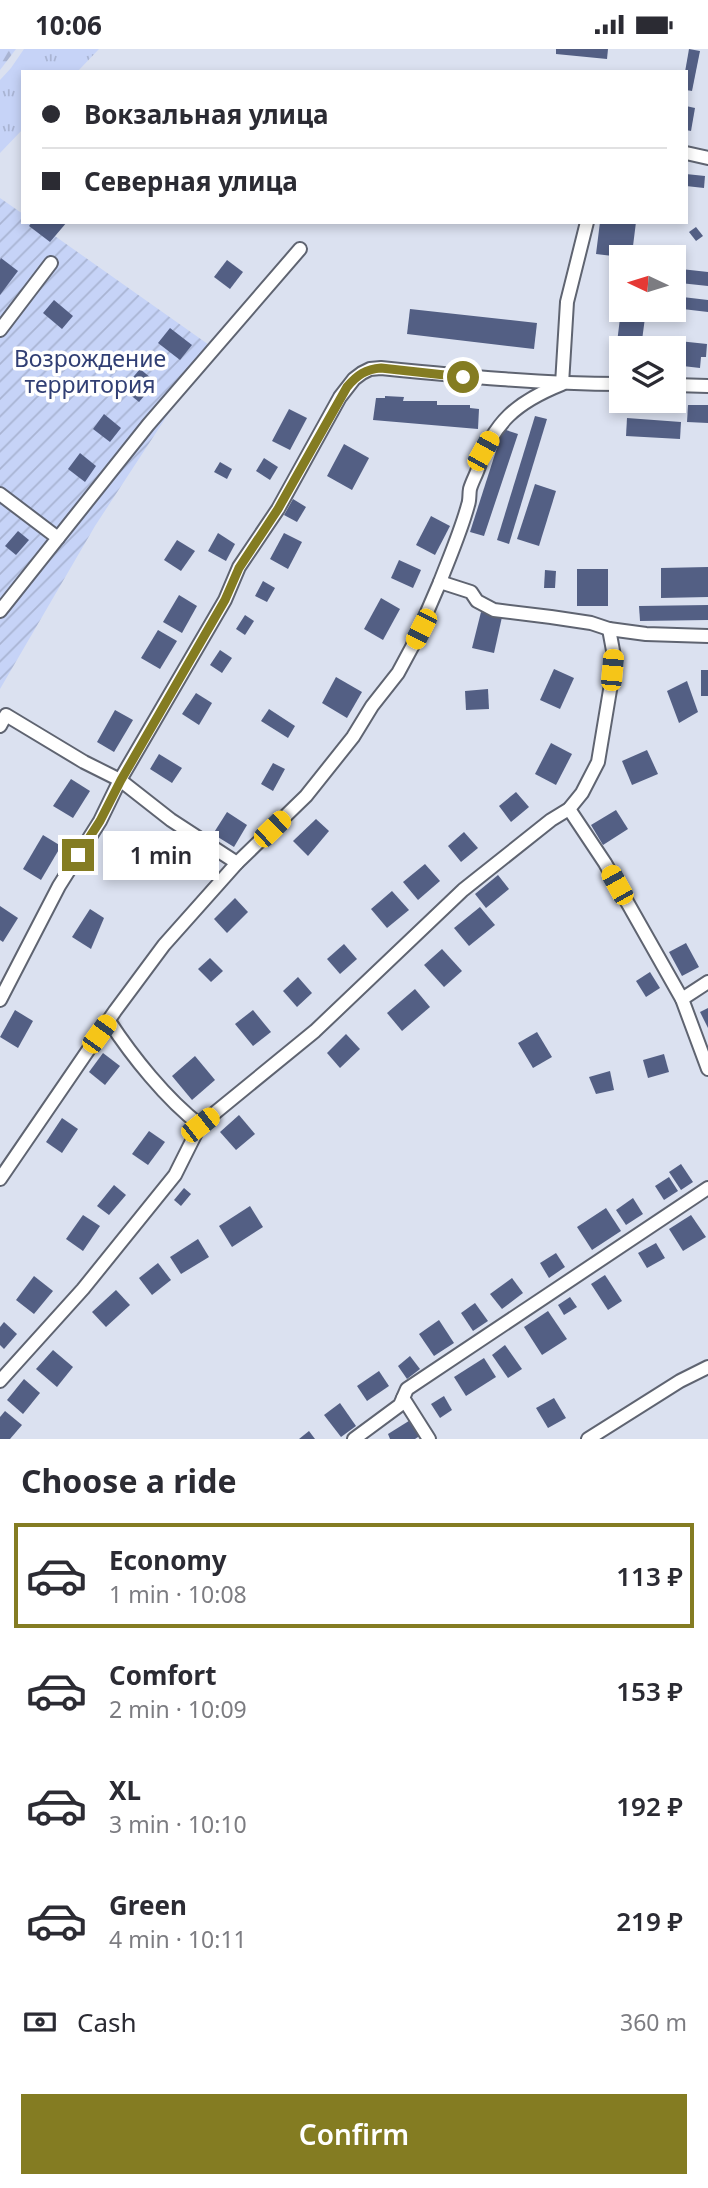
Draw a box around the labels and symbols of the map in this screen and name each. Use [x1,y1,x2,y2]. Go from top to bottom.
north arrow [609,245,686,322]
park label: Возрождение территория [14,342,166,400]
route start [447,361,479,393]
car [464,428,503,474]
car [403,606,440,652]
car [600,648,625,692]
car [250,807,295,851]
callout: 1 min [102,831,218,879]
route end [62,839,94,871]
car [598,862,637,908]
car [79,1011,120,1057]
car [177,1104,224,1146]

